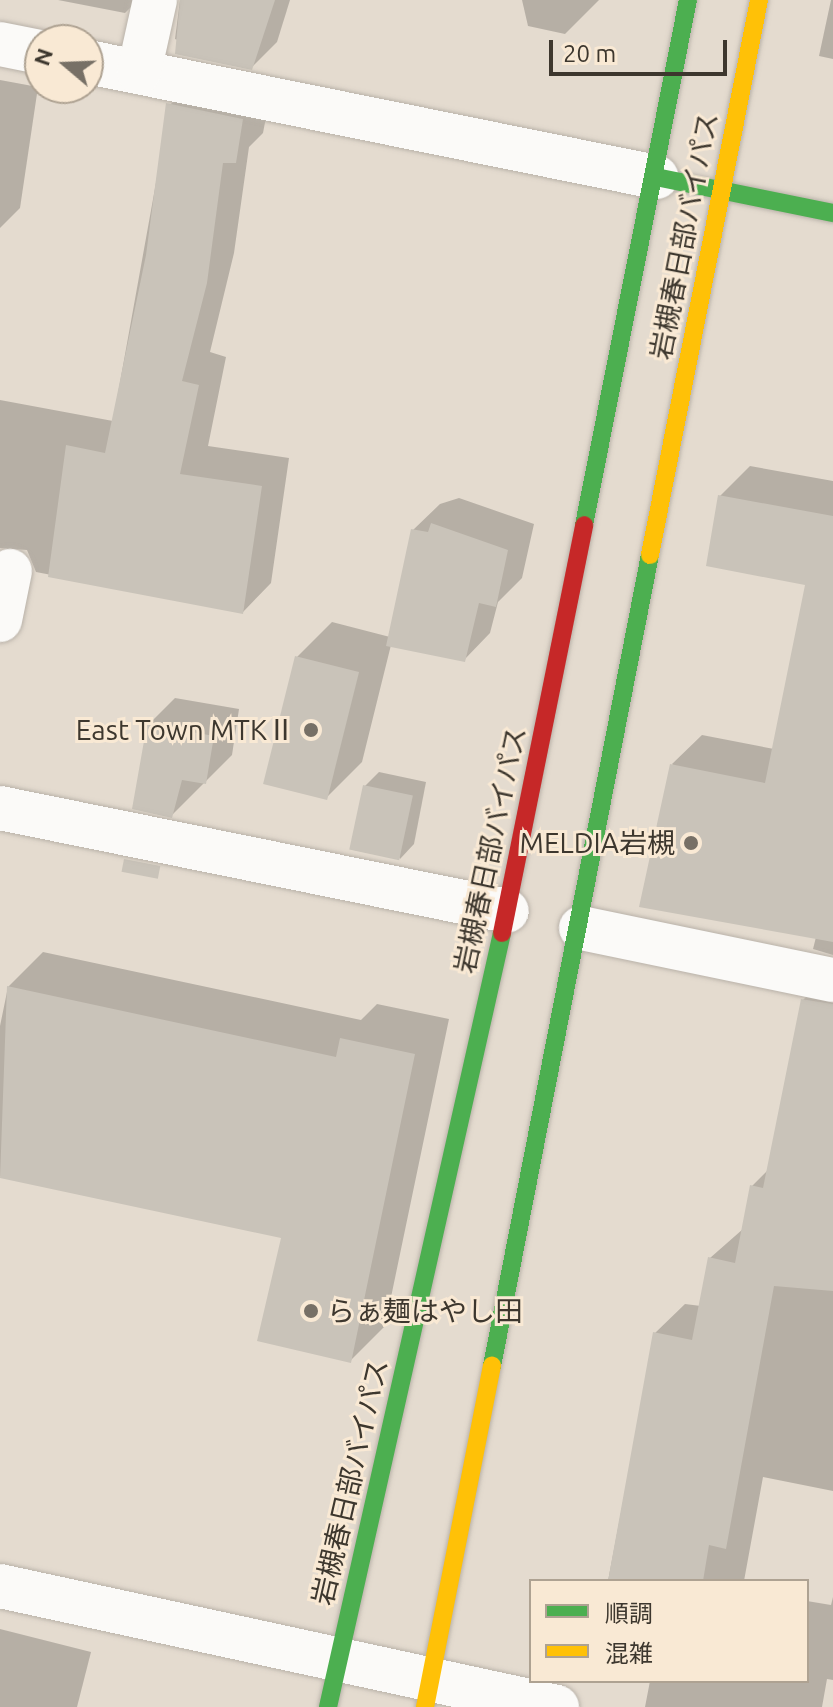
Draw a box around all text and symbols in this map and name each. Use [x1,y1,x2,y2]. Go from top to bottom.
north arrow [24,24,104,104]
scale bar [553,24,731,74]
text: 20 m [563,40,616,67]
text: N [28,45,57,69]
street label: 岩槻春日部バイパス [643,109,725,363]
place label: East Town MTKⅡ [76,713,295,747]
marker: East Town MTKⅡ [302,721,320,739]
street label: 岩槻春日部バイパス [447,723,533,977]
place label: MELDIA岩槻 [520,826,675,860]
marker: MELDIA岩槻 [682,834,700,852]
place label: らぁ麺はやし田 [327,1294,523,1328]
marker: らぁ麺はやし田 [302,1302,320,1320]
street label: 岩槻春日部バイパス [305,1355,395,1609]
legend [529,1579,809,1683]
text: 順調 [605,1600,653,1627]
text: 混雑 [605,1640,653,1667]

